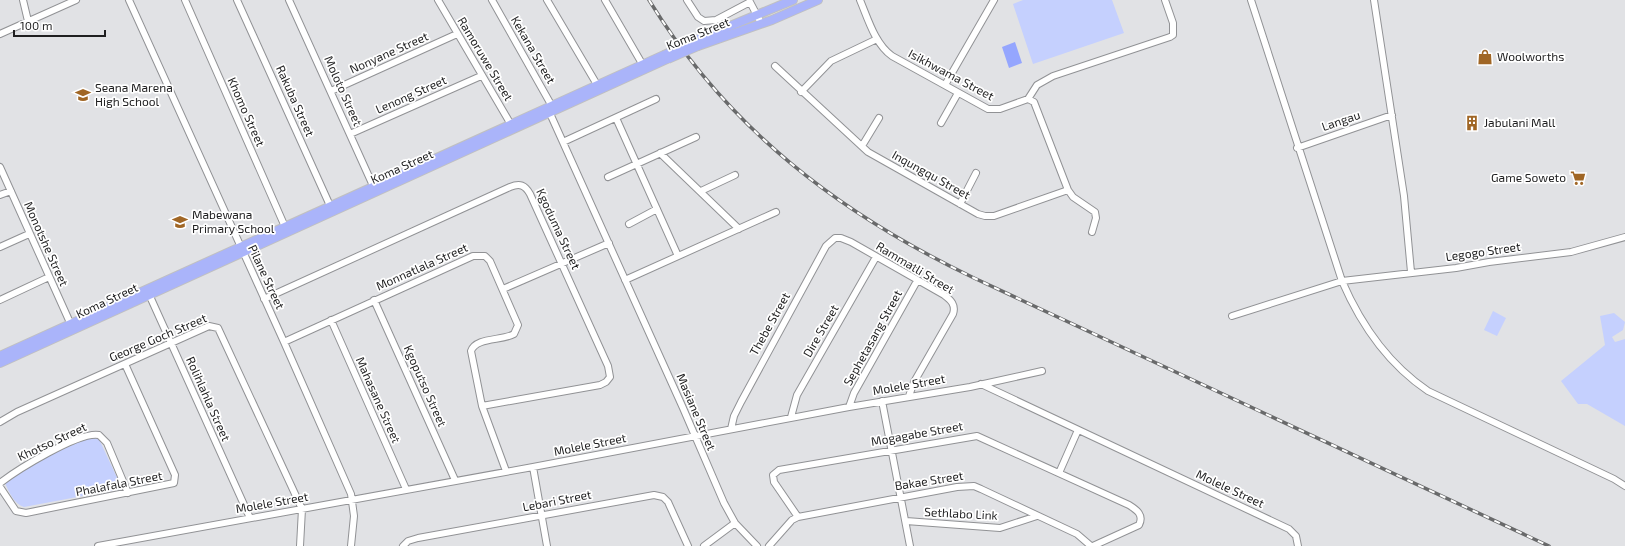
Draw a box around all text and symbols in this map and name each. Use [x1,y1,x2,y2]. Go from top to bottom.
scale bar [14,12,105,38]
street label: Kekana Street [509,13,559,86]
street label: Ramoruwe Street [455,14,517,103]
street label: Koma Street [664,14,732,52]
text: 100 m [20,18,52,32]
street label: Nonyane Street [347,28,430,76]
street label: Isikhwama Street [906,46,997,103]
shop icon: Woolworths [1476,48,1494,66]
place label: Woolworths [1497,49,1564,63]
street label: Moloto Street [322,53,366,128]
street label: Rakuba Street [274,63,318,139]
street label: Lenong Street [373,72,449,116]
street label: Khomo Street [225,75,269,149]
place label: Seana Marena High School [95,80,173,108]
school or university icon: Seana Marena High School [74,86,92,104]
street label: Langau [1320,107,1362,133]
building icon: Jabulani Mall [1463,114,1481,132]
place label: Jabulani Mall [1484,115,1556,129]
street label: Koma Street [368,146,435,186]
street label: Inqungqu Street [890,147,973,202]
supermarket icon: Game Soweto [1569,169,1587,187]
place label: Game Soweto [1491,170,1566,184]
street label: Kgoduma Street [534,186,584,272]
street label: Monotshe Street [22,199,72,288]
place label: Mabewana Primary School [192,207,275,235]
school or university icon: Mabewana Primary School [171,213,189,231]
street label: Rammatli Street [874,238,958,296]
street label: Monnatlala Street [374,239,470,293]
street label: Legogo Street [1444,239,1522,263]
street label: Pilane Street [246,242,288,311]
street label: Koma Street [73,279,140,321]
street label: Sephetasang Street [840,287,904,388]
street label: Thebe Street [746,289,792,357]
street label: Dire Street [800,301,841,359]
street label: George Goch Street [107,310,209,364]
street label: Kgoputso Street [402,343,450,429]
street label: Rolihlahla Street [184,354,234,443]
street label: Mahasane Street [354,354,404,445]
street label: Masiane Street [674,371,720,453]
street label: Molele Street [871,371,947,397]
street label: Mogagabe Street [870,418,964,448]
street label: Khotso Street [15,419,89,463]
street label: Molele Street [552,430,628,458]
street label: Molele Street [1194,466,1267,510]
street label: Phalafala Street [74,468,164,498]
street label: Bakae Street [894,468,965,492]
street label: Lebari Street [521,486,593,514]
street label: Molele Street [234,489,310,515]
street label: Sethlabo Link [924,504,998,522]

